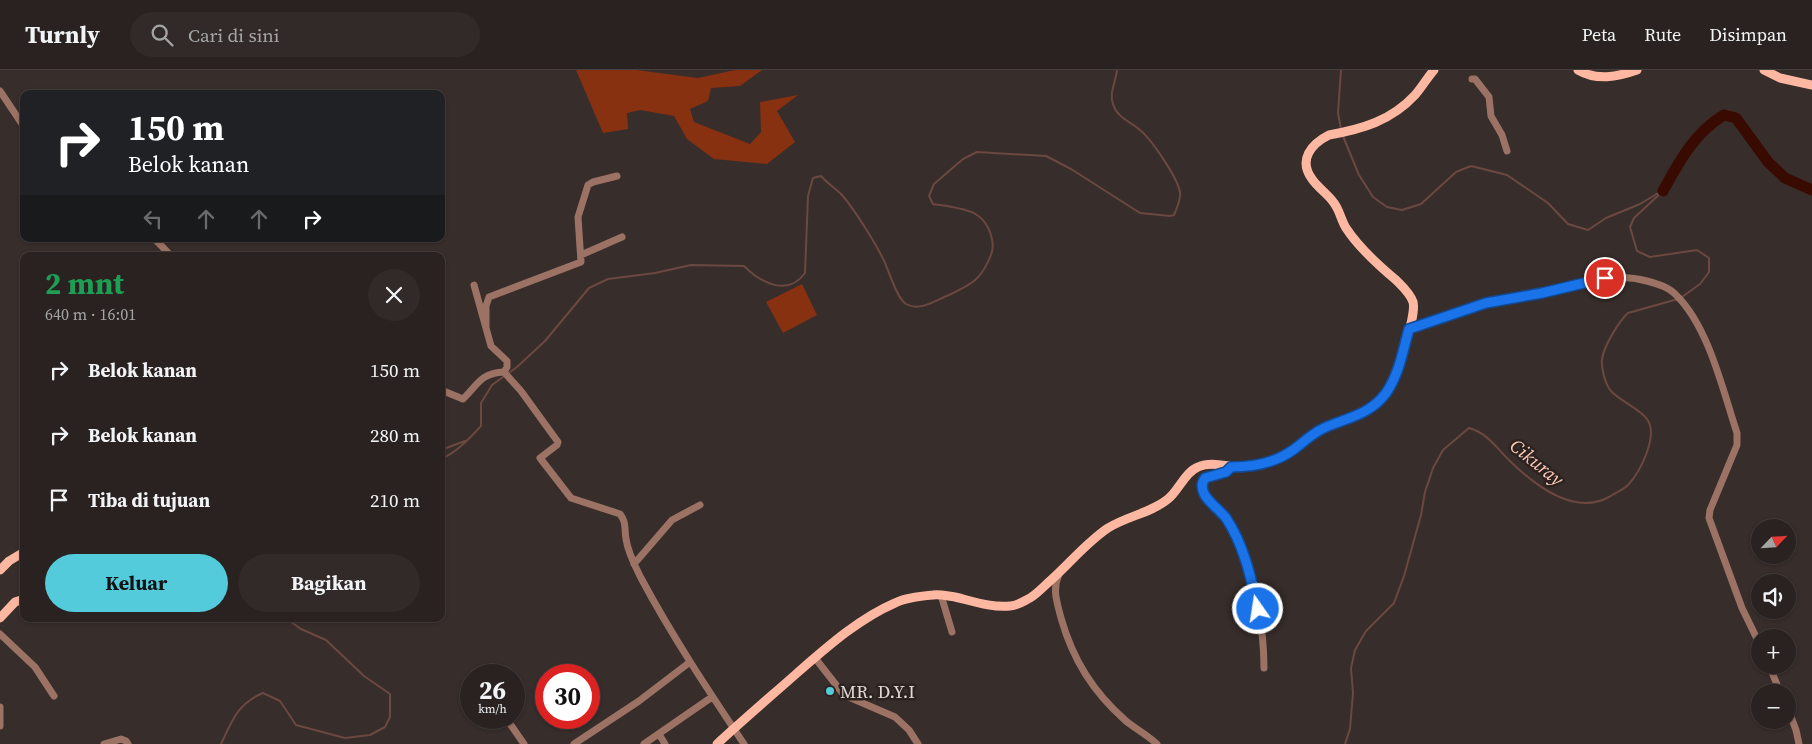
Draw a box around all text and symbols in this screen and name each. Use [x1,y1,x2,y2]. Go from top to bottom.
search box [130,12,480,57]
text: Turnly [25,18,100,51]
icon: search [148,21,176,49]
text: Cari di sini [188,22,280,48]
text: Peta [1582,22,1616,47]
text: Rute [1644,22,1681,47]
text: Disimpan [1709,22,1787,47]
text: 150 m [128,104,224,152]
icon: right [45,110,110,175]
text: Belok kanan [128,149,249,179]
icon: left [139,205,167,233]
icon: ahead [192,205,220,233]
icon: ahead [245,205,273,233]
icon: right [298,205,326,233]
pin [1584,257,1626,299]
text: 2 mnt [45,263,124,304]
icon: arrive [1591,264,1619,292]
button: close [368,269,420,321]
text: 640 m · 16:01 [45,303,136,325]
icon: right [45,356,73,384]
text: Belok kanan [88,357,197,383]
text: 150 m [370,357,420,383]
icon: right [45,421,73,449]
text: Belok kanan [88,422,197,448]
text: 280 m [370,422,420,448]
water label: Cikuray [1505,432,1570,492]
icon: arrive [45,486,73,514]
text: Tiba di tujuan [88,487,210,513]
text: 210 m [370,487,420,513]
north arrow [1751,519,1796,564]
map controls [1751,519,1796,729]
button: Keluar [45,554,228,612]
button: Bagikan [238,554,420,612]
button: sound [1751,574,1796,619]
position arrow [1231,582,1283,634]
button: + [1751,629,1796,674]
speed limit sign: 30 [535,664,600,729]
text: 26 [479,673,506,707]
place label: MR. D.Y.I [840,679,915,704]
button: − [1751,684,1796,729]
marker: MR. D.Y.I [824,685,836,697]
text: km/h [478,701,507,717]

